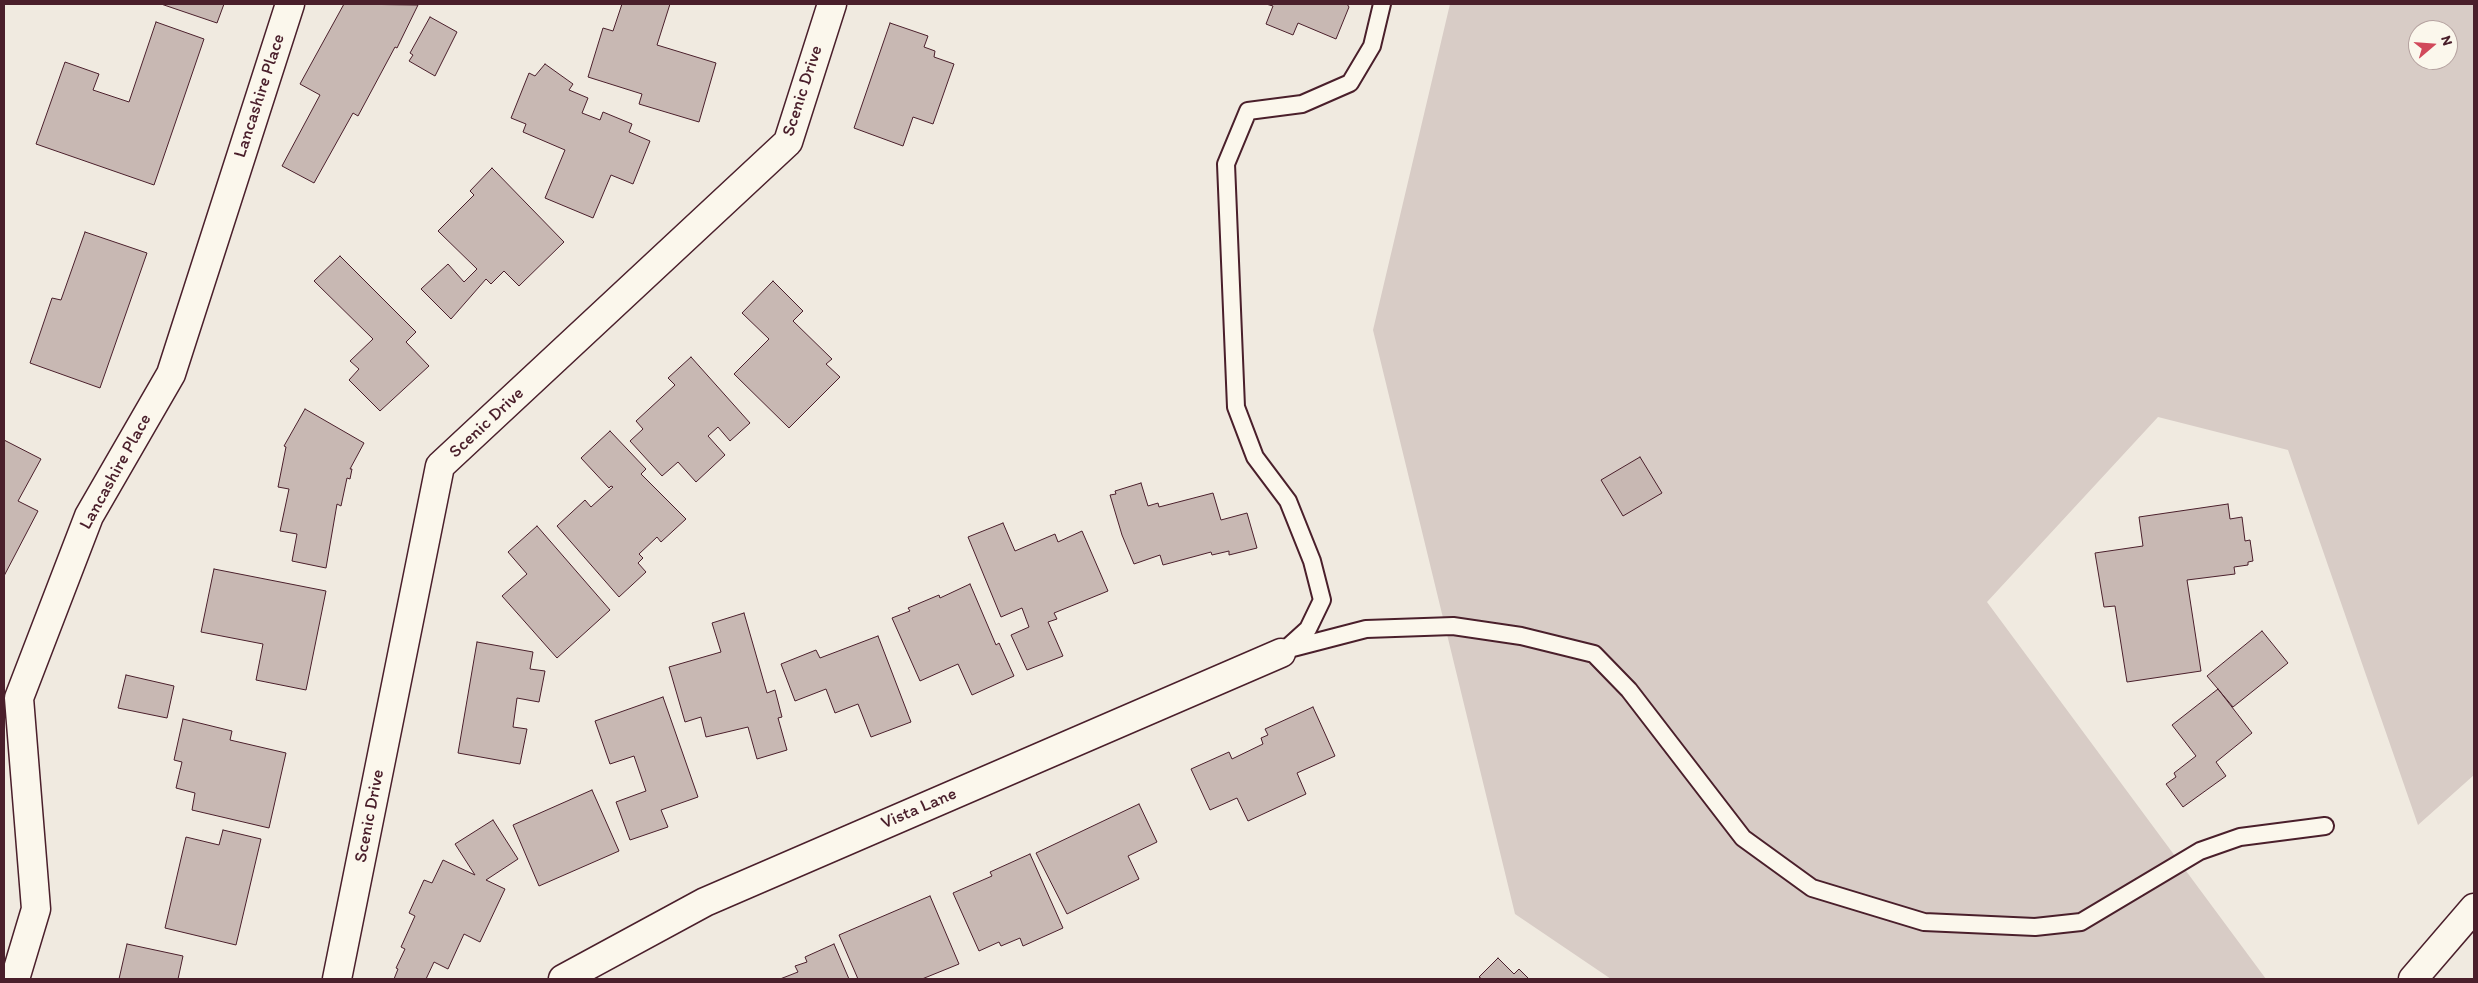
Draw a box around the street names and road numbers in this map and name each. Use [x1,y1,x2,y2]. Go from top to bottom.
street label: Lancashire Place [230,31,290,161]
street label: Scenic Drive [778,43,828,139]
street label: Scenic Drive [445,383,529,463]
street label: Lancashire Place [75,410,157,534]
street label: Scenic Drive [350,768,390,864]
street label: Vista Lane [878,783,960,835]

